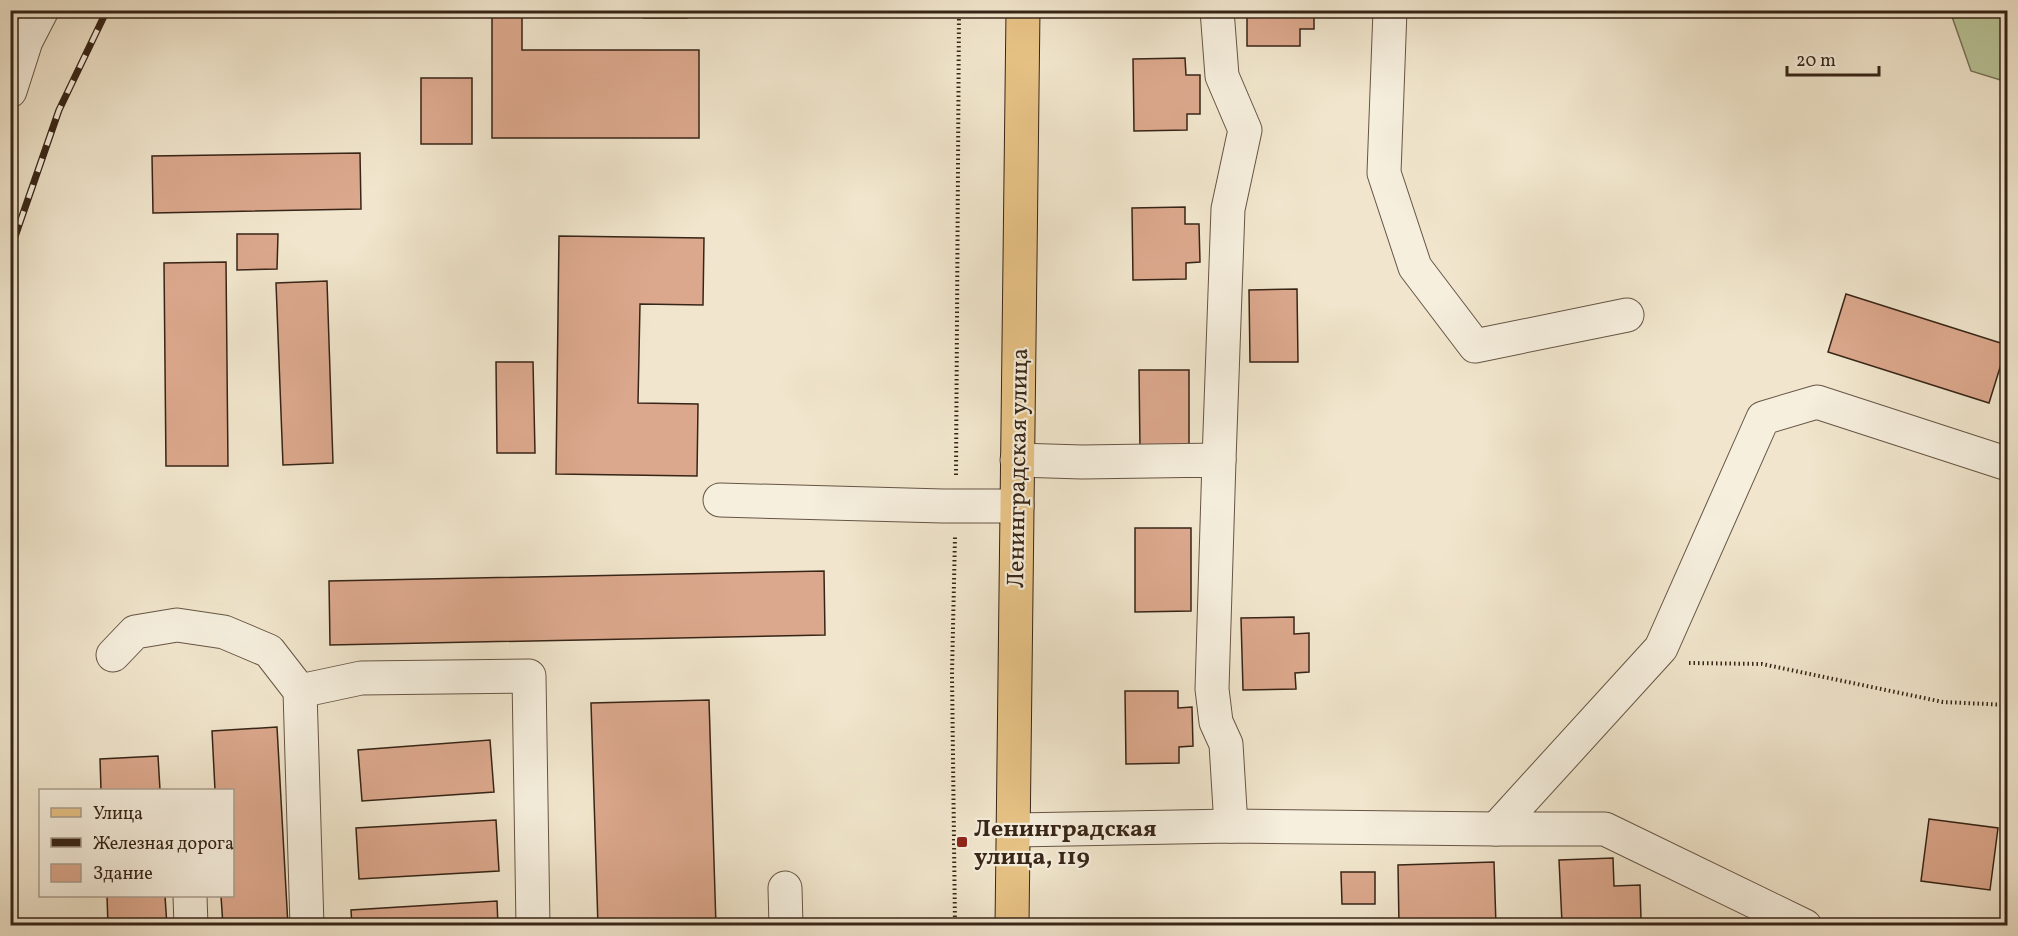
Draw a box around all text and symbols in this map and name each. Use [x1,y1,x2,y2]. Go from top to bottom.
scale bar [1787,39,1878,77]
text: 20 m [1796,49,1836,74]
street label: Ленинградская улица [1000,348,1038,588]
legend [39,789,234,897]
text: Улица [93,802,143,827]
place label: Ленинградская улица, 119 [974,813,1157,875]
text: Железная дорога [93,832,234,857]
marker: Ленинградская улица, 119 [955,835,969,849]
text: Здание [93,862,153,887]

